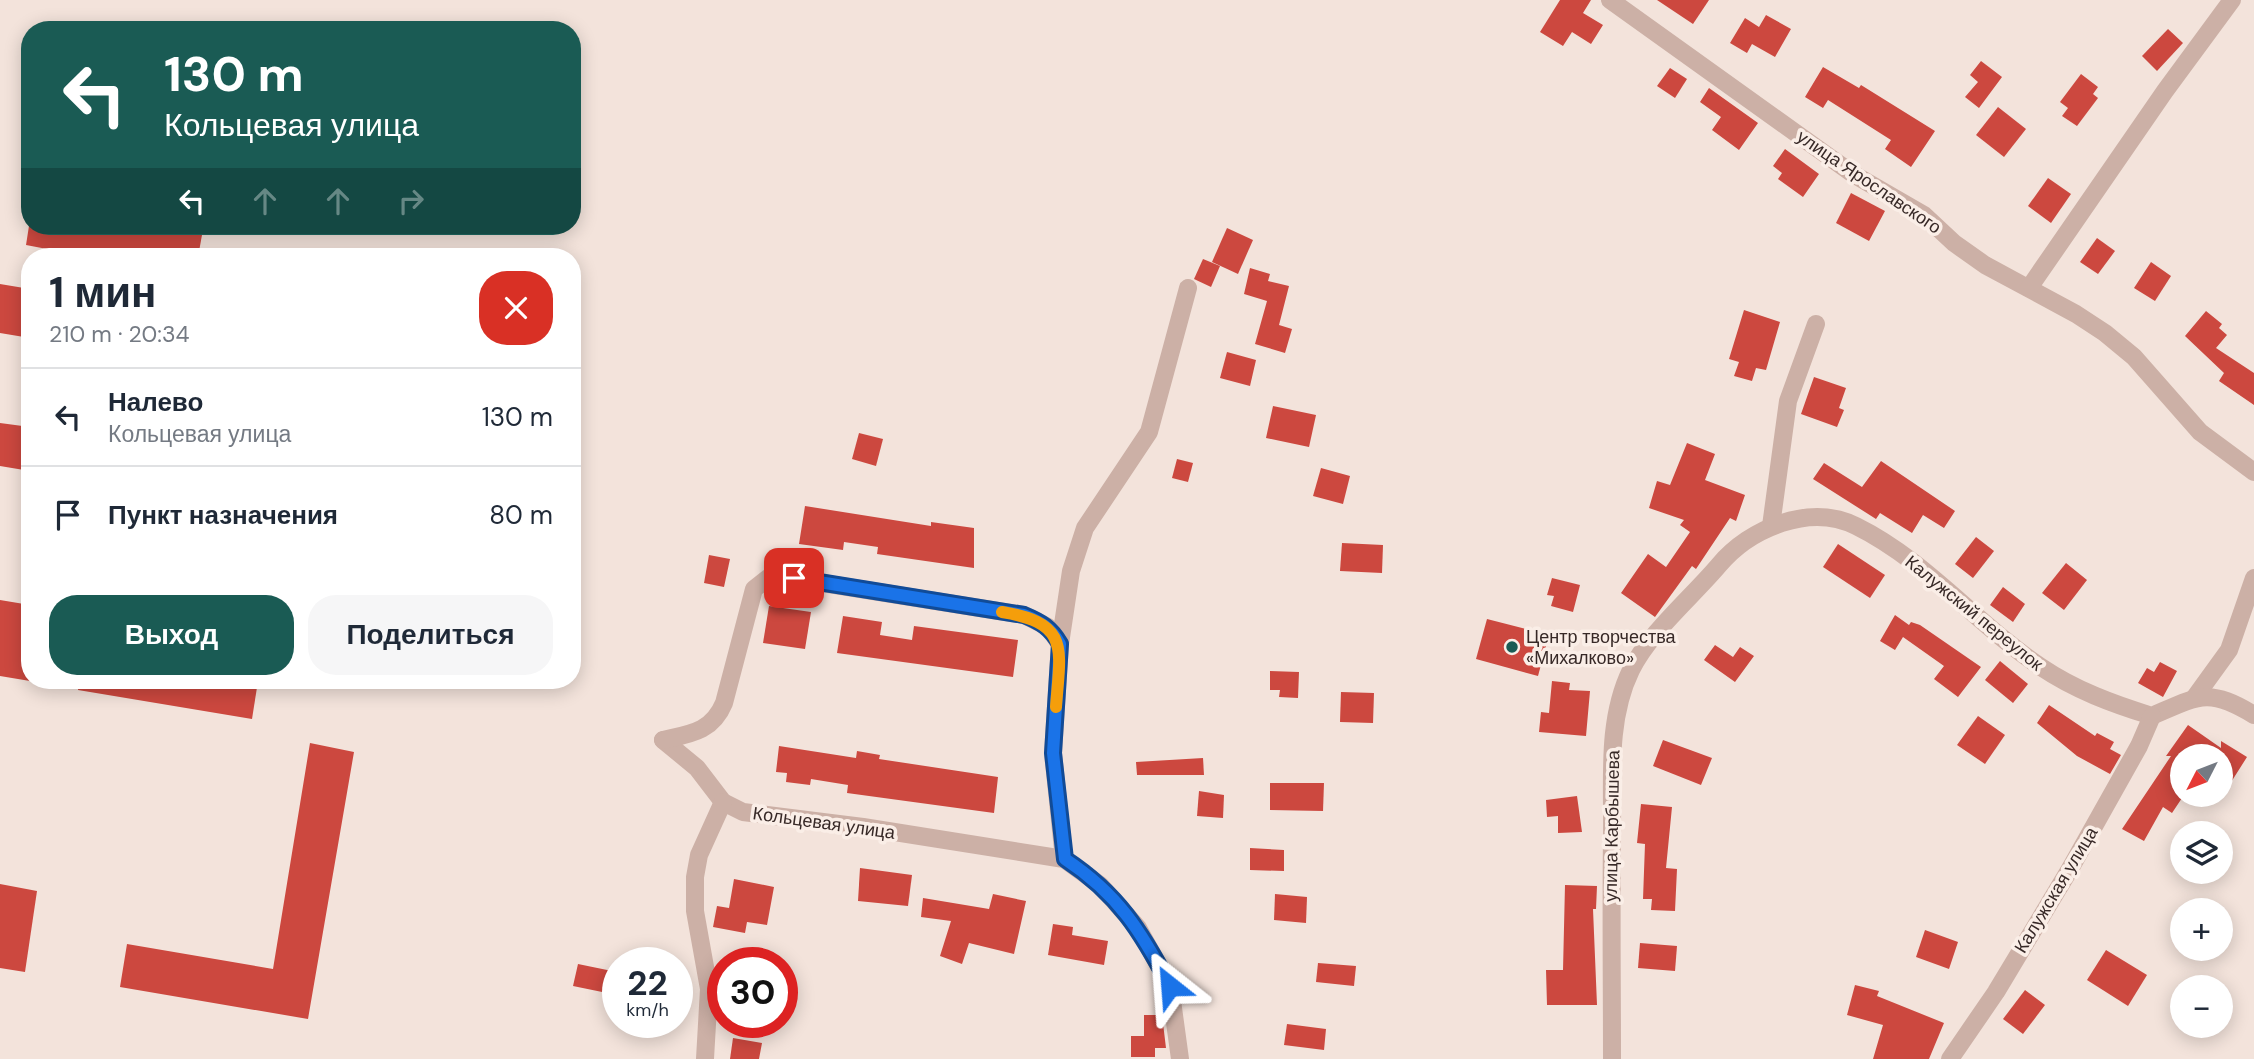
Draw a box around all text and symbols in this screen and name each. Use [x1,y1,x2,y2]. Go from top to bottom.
text: 130 m [164,42,304,106]
icon: left [49,49,140,140]
text: Кольцевая улица [164,104,419,146]
street label: улица Ярославского [1792,125,1946,239]
icon: left [173,182,211,220]
icon: ahead [246,182,284,220]
icon: ahead [319,182,357,220]
icon: right [392,182,430,220]
text: 1 мин [49,265,156,320]
button: close [479,271,553,345]
text: 210 m · 20:34 [49,319,190,349]
text: Налево [108,385,203,419]
icon: left [49,398,87,436]
text: 130 m [482,400,553,434]
text: Кольцевая улица [108,419,291,449]
icon: arrive [49,496,87,534]
text: Пункт назначения [108,498,338,532]
text: 80 m [489,498,553,532]
pin [764,548,824,608]
street label: Калужский переулок [1900,550,2048,676]
icon: arrive [775,559,813,597]
button: Выход [49,595,294,675]
button: Поделиться [308,595,553,675]
place label: Центр творчества «Михалково» [1526,625,1677,670]
marker: Центр творчества «Михалково» [1504,639,1520,655]
north arrow [2170,744,2233,807]
map controls [2170,744,2233,1038]
street label: улица Карбышева [1599,749,1625,902]
street label: Кольцевая улица [751,801,898,845]
street label: Калужская улица [2009,821,2104,958]
button: layers [2170,821,2233,884]
button: + [2170,898,2233,961]
speed limit sign: 30 [707,947,798,1038]
position arrow [1133,949,1207,1023]
text: 22 [627,960,668,1006]
button: − [2170,975,2233,1038]
text: km/h [626,998,669,1022]

